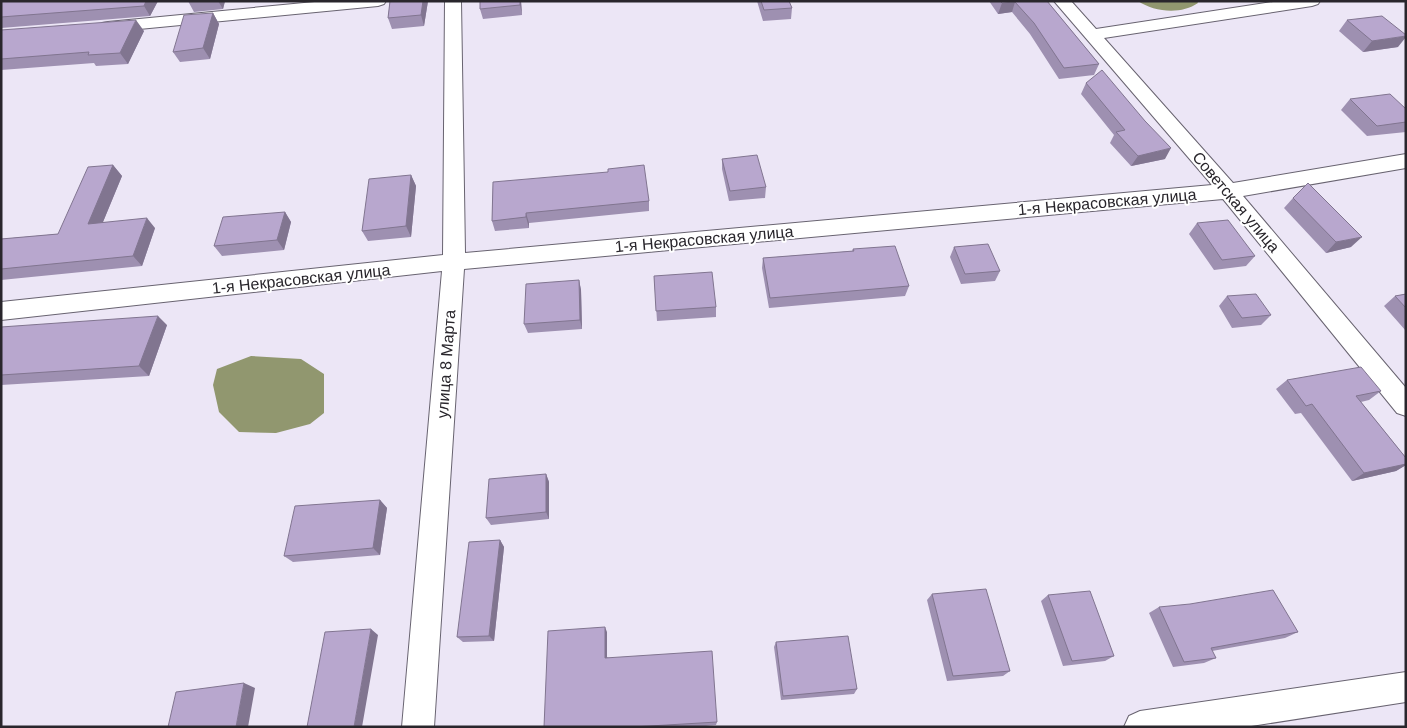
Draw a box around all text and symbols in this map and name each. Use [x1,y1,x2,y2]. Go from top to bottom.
street label: Советская улица [1189,148,1283,256]
street label: 1-я Некрасовская улица [1017,186,1197,218]
street label: 1-я Некрасовская улица [614,223,794,255]
street label: 1-я Некрасовская улица [211,261,391,297]
street label: улица 8 Марта [434,309,458,419]

